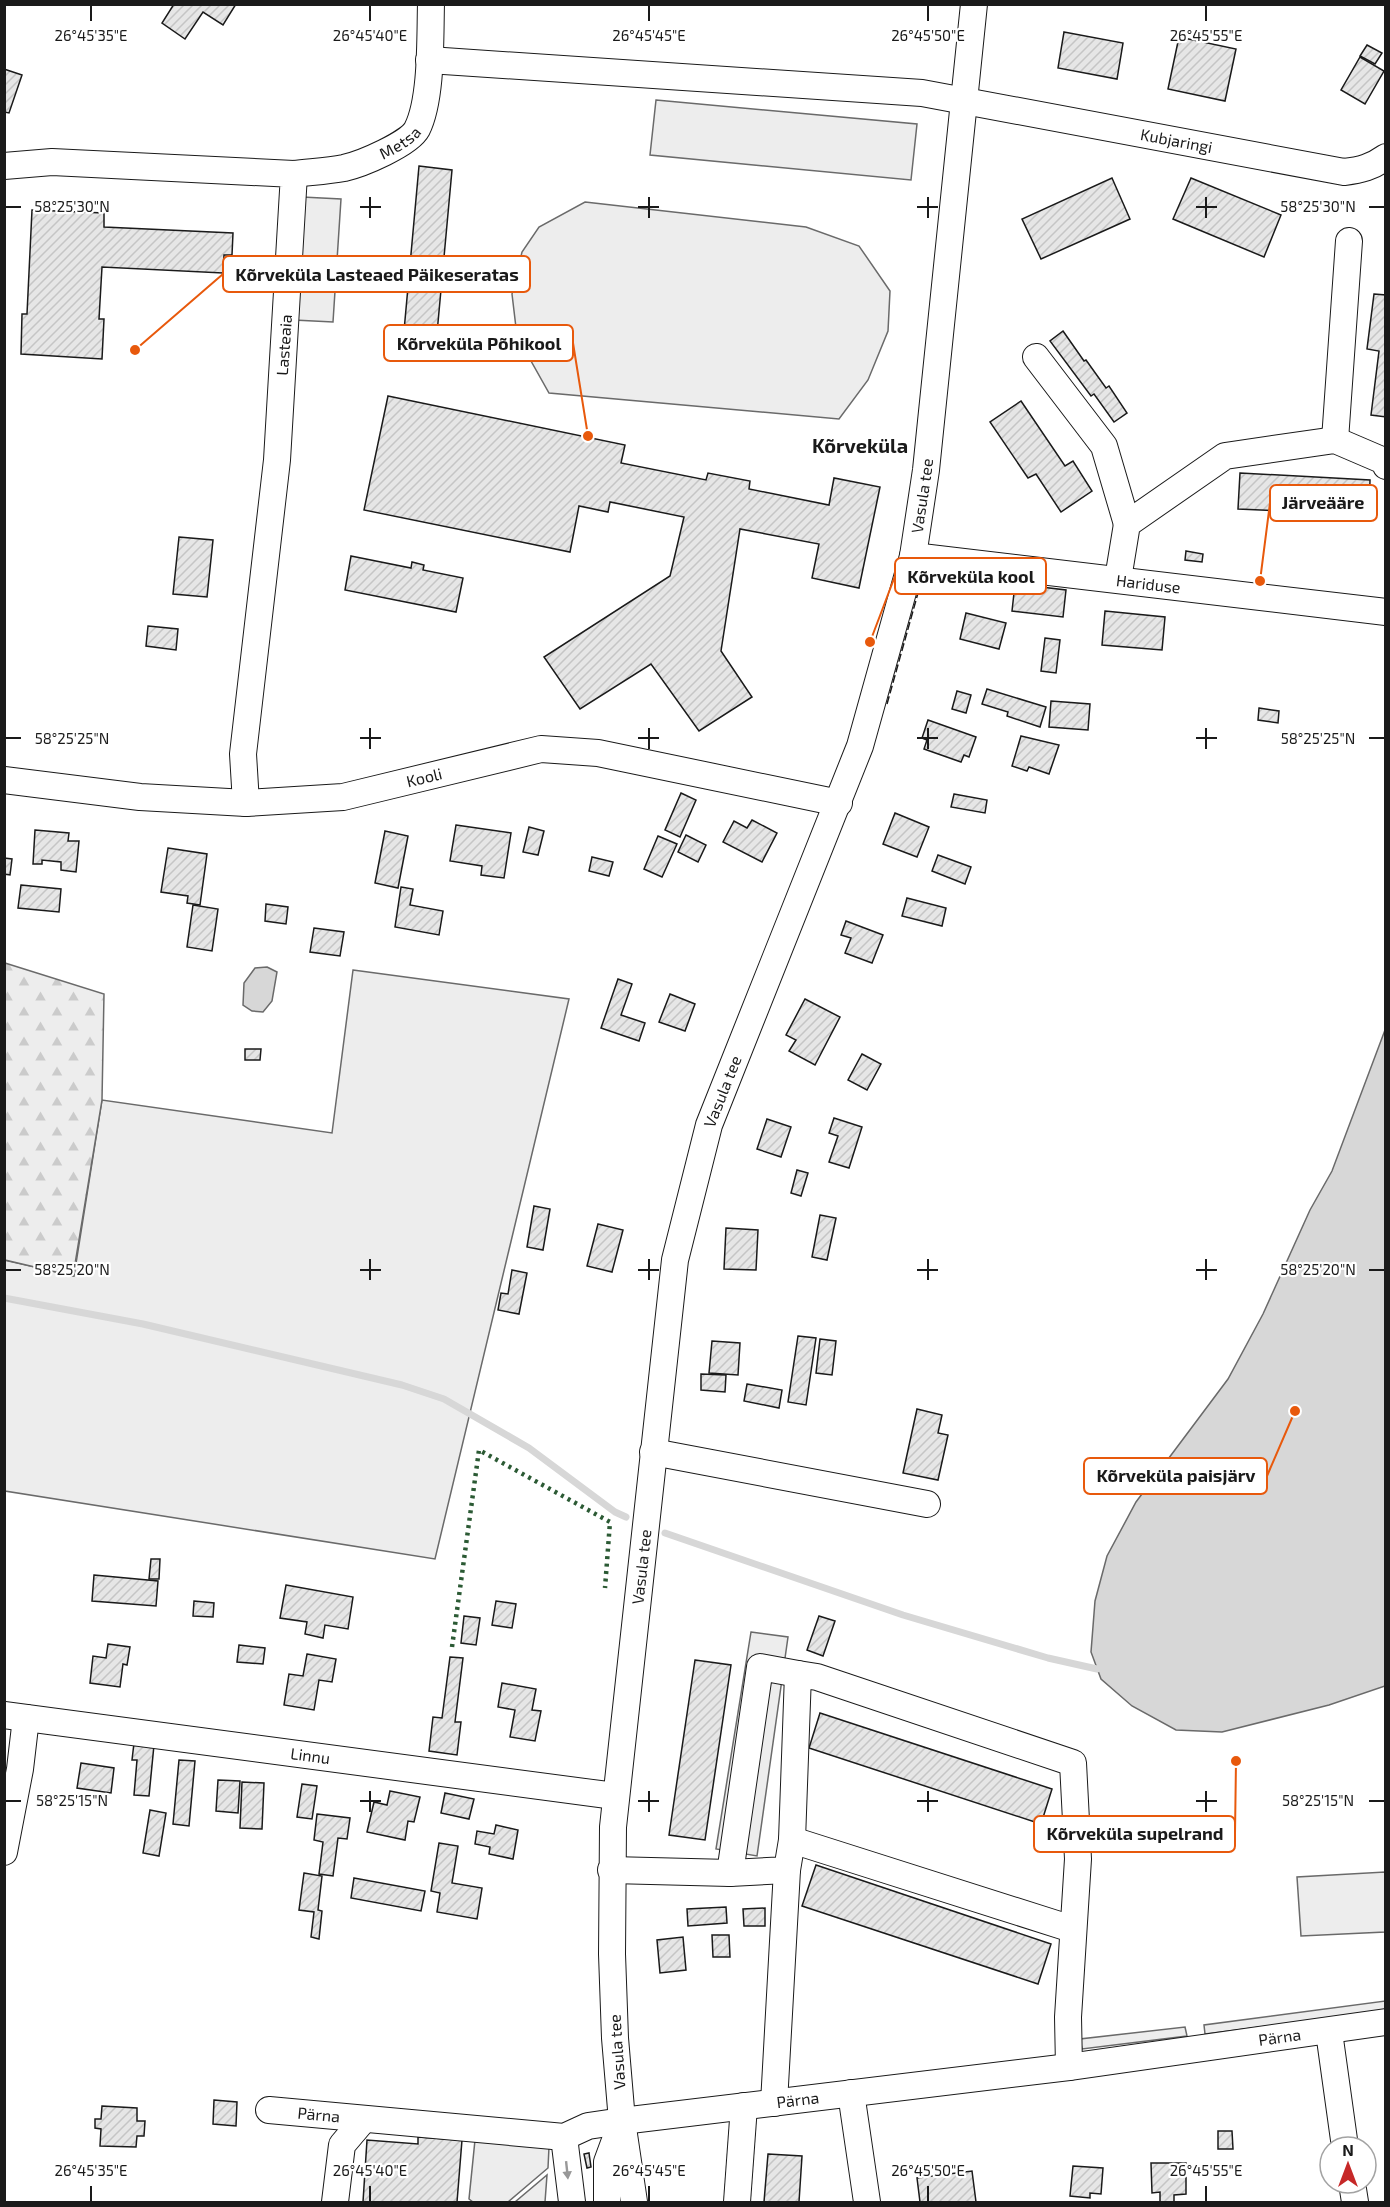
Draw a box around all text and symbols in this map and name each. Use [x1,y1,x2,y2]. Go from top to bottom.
text: 26°45'35"E [55,26,127,44]
text: 26°45'40"E [333,26,407,44]
text: 26°45'45"E [612,26,686,44]
text: 26°45'50"E [891,26,965,44]
text: 26°45'55"E [1170,26,1242,44]
street label: Metsa [376,122,425,163]
street label: Kubjaringi [1139,124,1214,156]
text: 58°25'30"N [34,197,110,215]
text: 58°25'30"N [1280,197,1356,215]
callout: Kõrveküla Lasteaed Päikeseratas [223,256,530,292]
text: Kõrveküla Lasteaed Päikeseratas [235,263,519,285]
street label: Lasteaia [272,314,295,376]
callout: Kõrveküla Põhikool [384,325,573,361]
text: Kõrveküla Põhikool [397,332,561,354]
district label: Kõrveküla [812,433,908,457]
street label: Vasula tee [907,457,936,534]
callout: Järveääre [1270,485,1377,521]
text: Järveääre [1281,491,1365,513]
callout: Kõrveküla kool [895,558,1046,594]
text: Kõrveküla kool [907,565,1035,587]
street label: Hariduse [1115,570,1182,597]
text: 58°25'25"N [35,729,109,747]
text: 58°25'25"N [1281,729,1355,747]
street label: Kooli [404,763,444,790]
street label: Vasula tee [699,1053,745,1130]
text: 58°25'20"N [34,1260,110,1278]
text: 58°25'20"N [1280,1260,1356,1278]
callout: Kõrveküla paisjärv [1084,1458,1267,1494]
text: Kõrveküla paisjärv [1096,1464,1256,1486]
street label: Vasula tee [627,1528,655,1605]
street label: Linnu [289,1743,331,1767]
text: 58°25'15"N [36,1791,108,1809]
text: 58°25'15"N [1282,1791,1354,1809]
callout: Kõrveküla supelrand [1034,1816,1235,1852]
text: Kõrveküla supelrand [1047,1822,1223,1844]
street label: Vasula tee [604,2014,629,2090]
street label: Pärna [1257,2024,1302,2049]
street label: Pärna [775,2087,820,2111]
street label: Pärna [297,2103,341,2125]
north arrow [1318,2135,1378,2195]
text: N [1342,2140,1354,2159]
one-way arrow [562,2160,572,2179]
text: 26°45'35"E [55,2161,127,2179]
text: 26°45'40"E [333,2161,407,2179]
text: 26°45'45"E [612,2161,686,2179]
text: 26°45'50"E [891,2161,965,2179]
text: 26°45'55"E [1170,2161,1242,2179]

